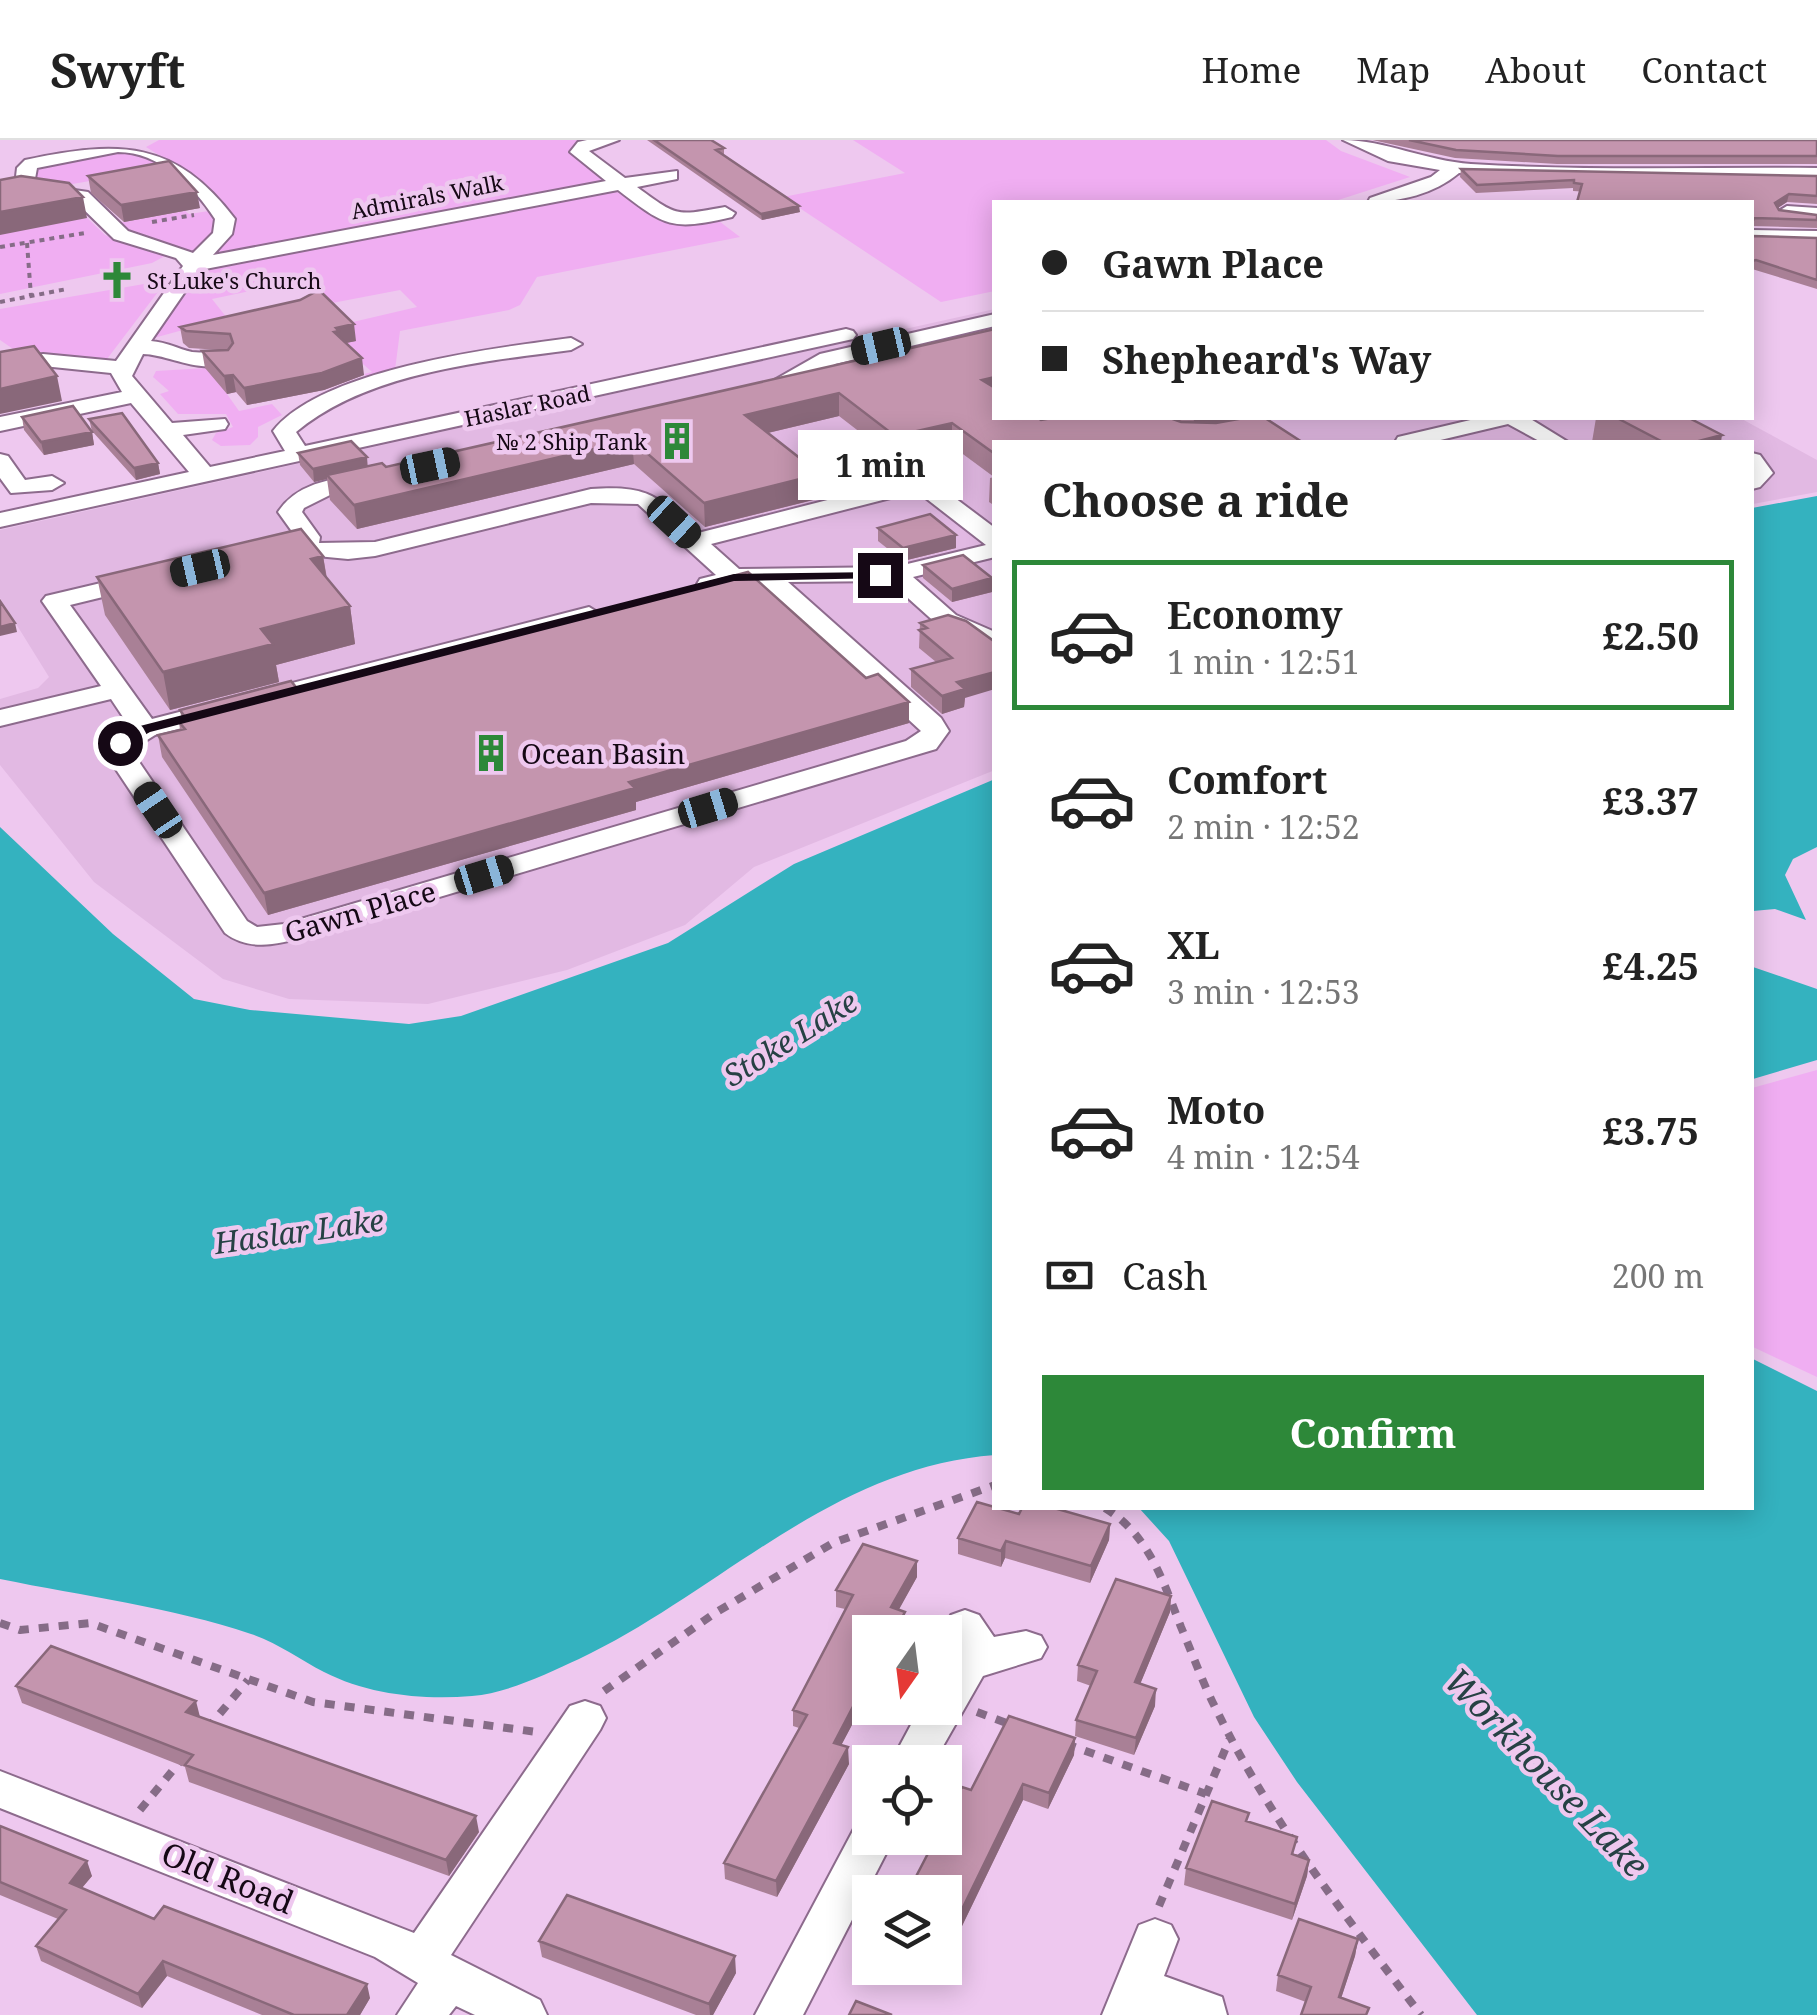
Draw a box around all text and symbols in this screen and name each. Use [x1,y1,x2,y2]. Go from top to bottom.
text: Swyft [50,37,185,102]
text: Home [1201,46,1301,93]
text: Map [1356,46,1430,93]
text: About [1485,46,1586,93]
text: Contact [1641,46,1767,93]
street label: Admirals Walk [348,166,506,225]
text: Gawn Place [1102,237,1324,289]
church icon: St Luke's Church [96,259,138,301]
place label: St Luke's Church [147,265,321,295]
car [848,325,914,367]
text: Shepheard's Way [1102,333,1431,385]
street label: Haslar Road [461,377,593,433]
building icon: № 2 Ship Tank [656,420,698,462]
place label: № 2 Ship Tank [496,426,647,456]
callout: 1 min [798,430,962,500]
text: 1 min [835,443,926,486]
car [398,445,462,487]
text: Choose a ride [1042,469,1350,530]
car [642,491,706,553]
car [167,547,233,589]
route end [858,553,903,598]
text: Economy [1167,588,1343,640]
icon: car [1047,590,1137,680]
text: £2.50 [1602,609,1699,661]
text: 1 min · 12:51 [1167,640,1360,683]
route start [98,721,143,766]
building icon: Ocean Basin [470,732,512,774]
place label: Ocean Basin [521,734,685,772]
text: Comfort [1167,753,1327,805]
icon: car [1047,755,1137,845]
text: £3.37 [1602,774,1699,826]
car [129,777,187,843]
car [675,785,741,831]
text: 2 min · 12:52 [1167,805,1360,848]
car [451,852,517,898]
street label: Gawn Place [280,871,440,951]
text: XL [1167,918,1220,970]
icon: car [1047,920,1137,1010]
text: £4.25 [1602,939,1699,991]
text: 3 min · 12:53 [1167,970,1360,1013]
water label: Stoke Lake [715,981,865,1095]
text: Moto [1167,1083,1265,1135]
icon: car [1047,1085,1137,1175]
text: £3.75 [1602,1104,1699,1156]
text: 4 min · 12:54 [1167,1135,1360,1178]
water label: Haslar Lake [211,1199,387,1263]
icon: cash [1042,1248,1097,1303]
text: Cash [1122,1249,1208,1301]
text: 200 m [1612,1254,1704,1297]
button: Confirm [1042,1375,1704,1490]
north arrow [852,1615,962,1725]
map controls [852,1615,962,1985]
water label: Workhouse Lake [1435,1657,1659,1887]
button: locate [852,1745,962,1855]
street label: Old Road [156,1831,301,1923]
button: layers [852,1875,962,1985]

